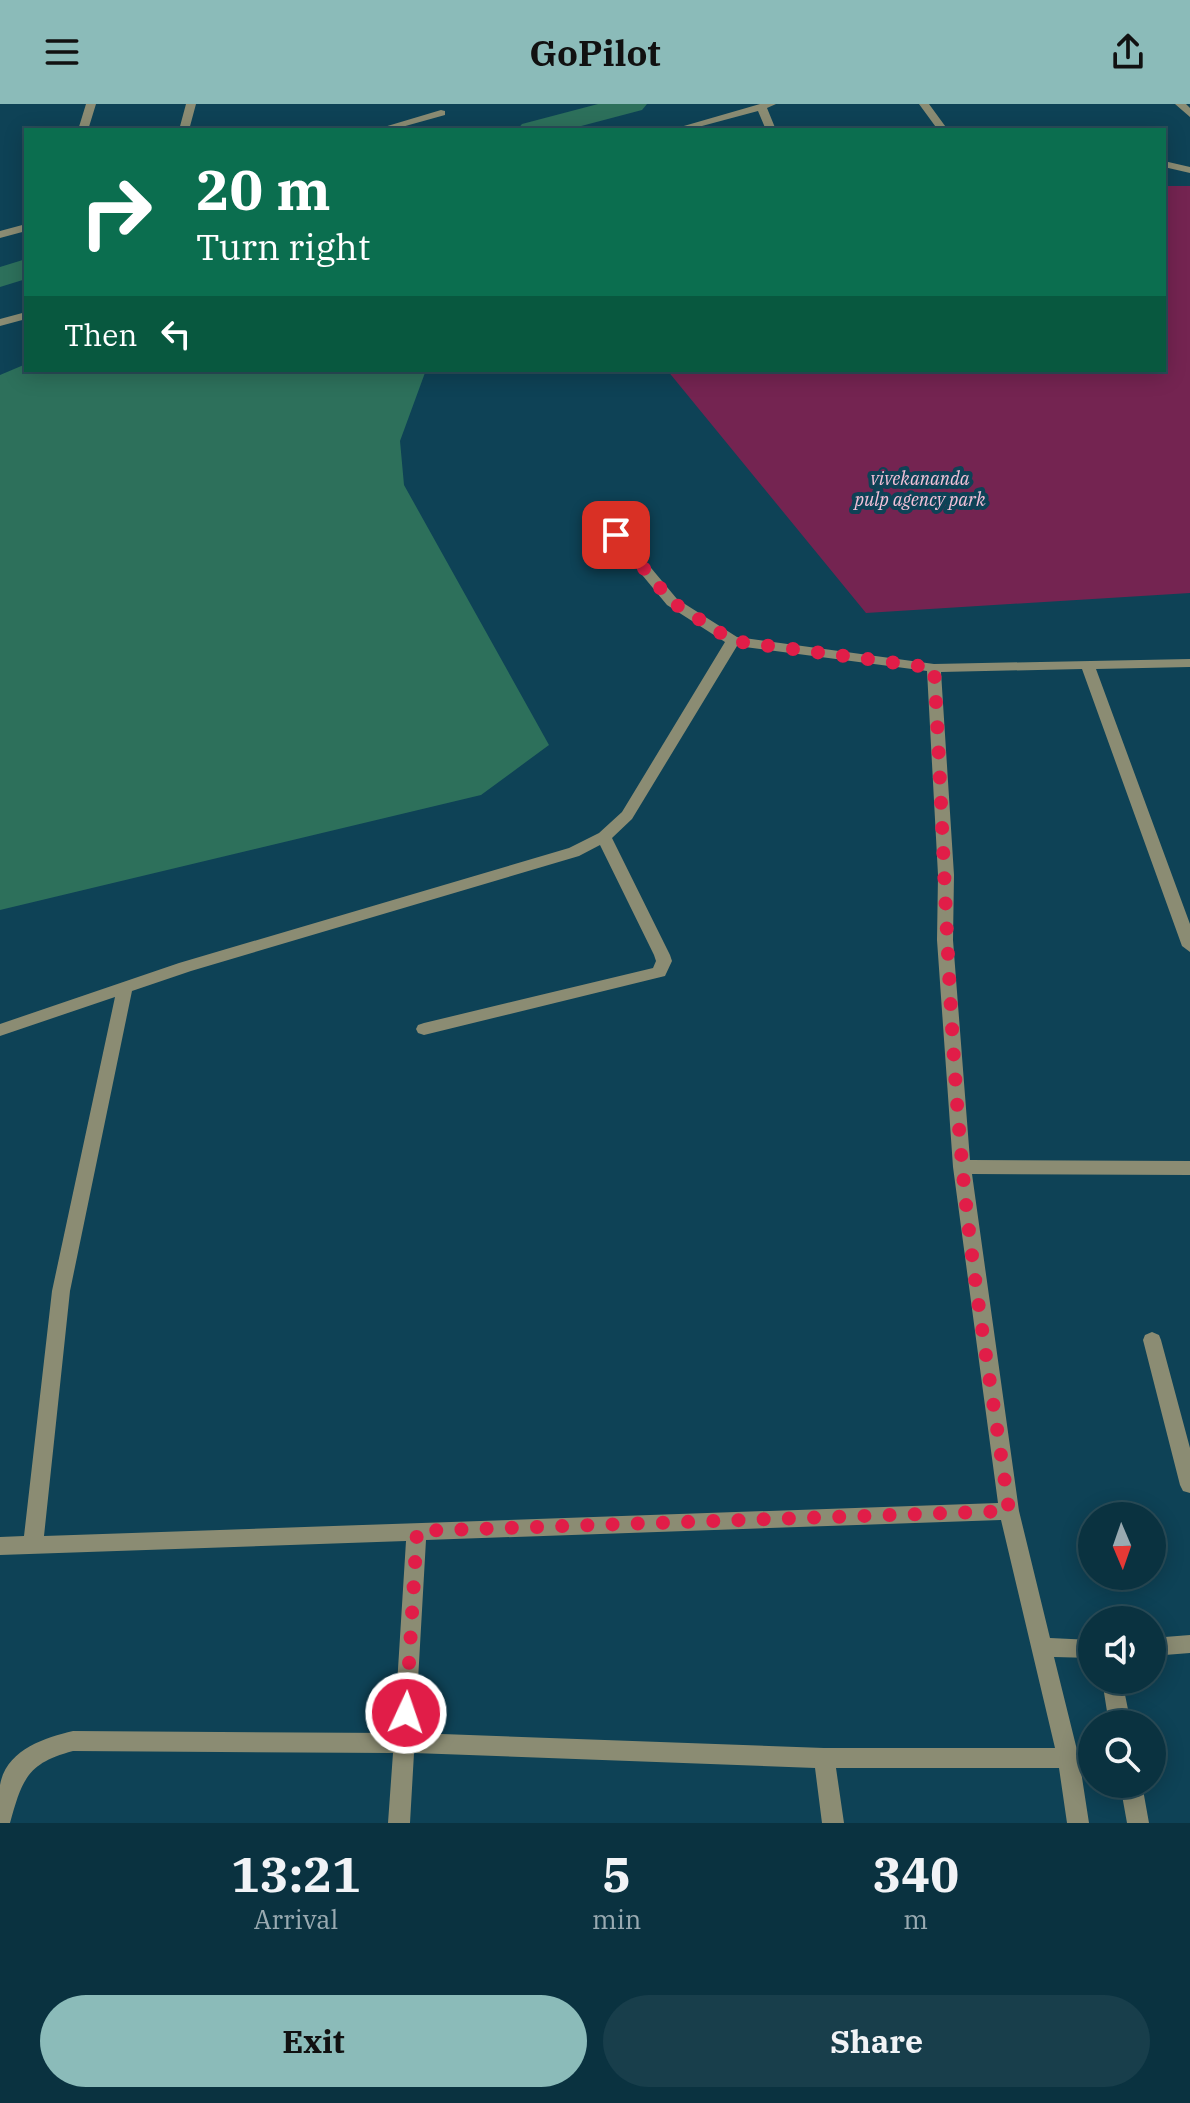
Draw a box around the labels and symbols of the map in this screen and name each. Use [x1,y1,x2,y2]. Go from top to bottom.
park label: vivekananda pulp agency park [853,467,986,511]
pin [582,501,650,569]
north arrow [1078,1502,1166,1590]
position arrow [364,1671,448,1755]

